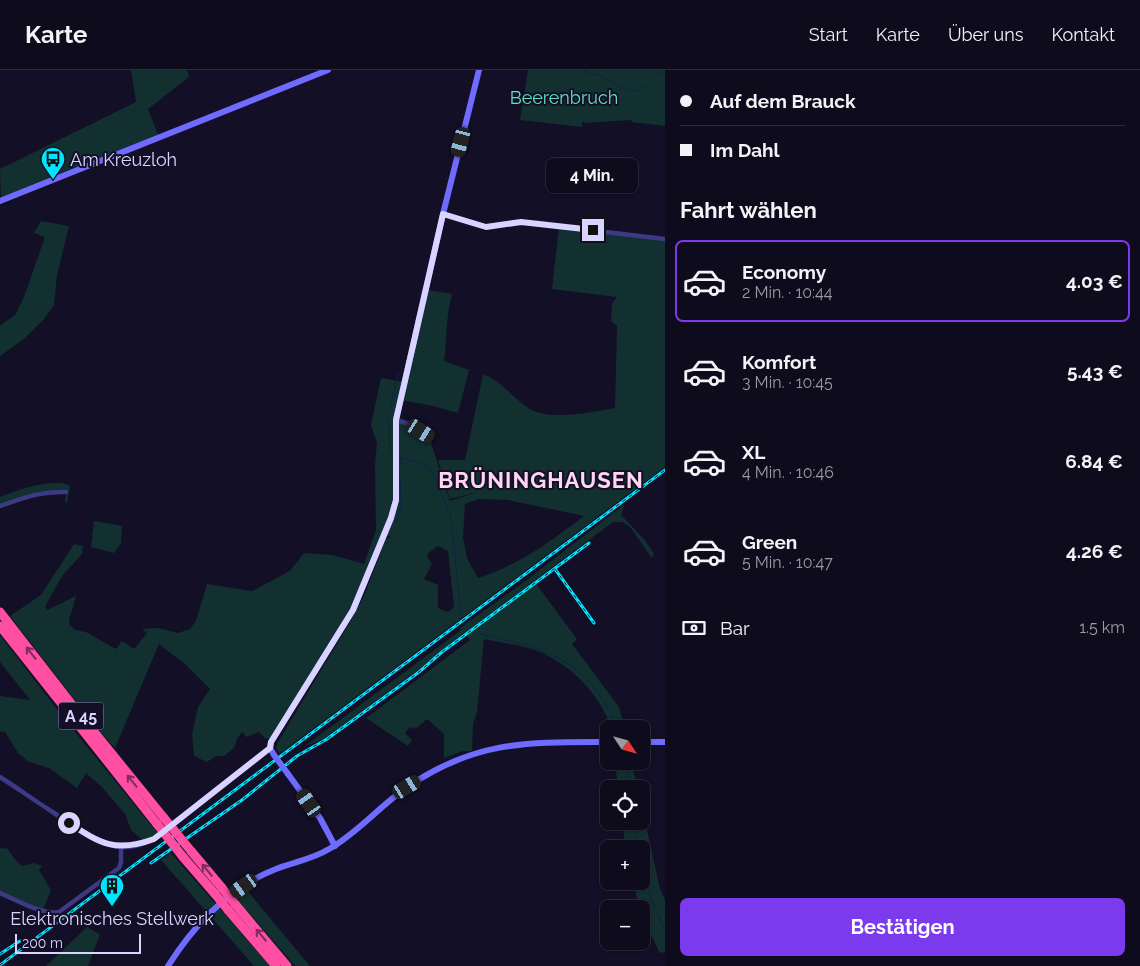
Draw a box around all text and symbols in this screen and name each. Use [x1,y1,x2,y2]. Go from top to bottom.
text: Karte [25,20,87,49]
text: Start [809,24,848,45]
text: Karte [876,24,920,45]
text: Über uns [948,24,1023,45]
text: Kontakt [1051,24,1115,45]
park label: Beerenbruch [510,87,618,108]
text: Auf dem Brauck [710,90,856,112]
car [449,126,472,158]
text: Im Dahl [710,139,780,161]
bus stop icon: Am Kreuzloh [40,146,66,180]
place label: Am Kreuzloh [70,149,177,170]
callout: 4 Min. [547,158,639,192]
text: 4 Min. [570,166,614,185]
text: Fahrt wählen [680,197,817,223]
route end [582,219,604,241]
icon: car [682,259,727,304]
text: Economy [742,261,826,283]
text: 4.03 € [1066,270,1123,292]
text: 2 Min. · 10:44 [742,283,833,302]
icon: car [682,349,727,394]
text: Komfort [742,351,816,373]
text: 5.43 € [1067,360,1123,382]
text: 3 Min. · 10:45 [742,373,833,392]
car [404,417,437,445]
icon: car [682,439,727,484]
text: XL [742,441,765,463]
text: 6.84 € [1065,450,1123,472]
text: 4 Min. · 10:46 [742,463,834,482]
district label: BRÜNINGHAUSEN [438,467,644,493]
icon: car [682,529,727,574]
text: Green [742,531,797,553]
text: 4.26 € [1066,540,1123,562]
text: 5 Min. · 10:47 [742,553,833,572]
icon: cash [680,614,708,642]
text: Bar [720,617,750,639]
text: 1.5 km [1079,618,1125,637]
one-way arrow [26,647,37,660]
road number: A 45 [58,702,104,729]
north arrow [600,720,650,770]
map controls [600,720,650,950]
car [390,773,423,801]
one-way arrow [127,774,138,787]
button: locate [600,780,650,830]
car [294,786,323,820]
route start [58,812,80,834]
button: + [600,840,650,890]
one-way arrow [201,863,212,876]
car [227,871,260,901]
building icon: Elektronisches Stellwerk [99,873,125,907]
button: Bestätigen [680,898,1125,956]
button: − [600,900,650,950]
place label: Elektronisches Stellwerk [10,908,214,929]
one-way arrow [255,929,267,942]
scale bar [15,931,141,954]
text: 200 m [22,935,63,951]

